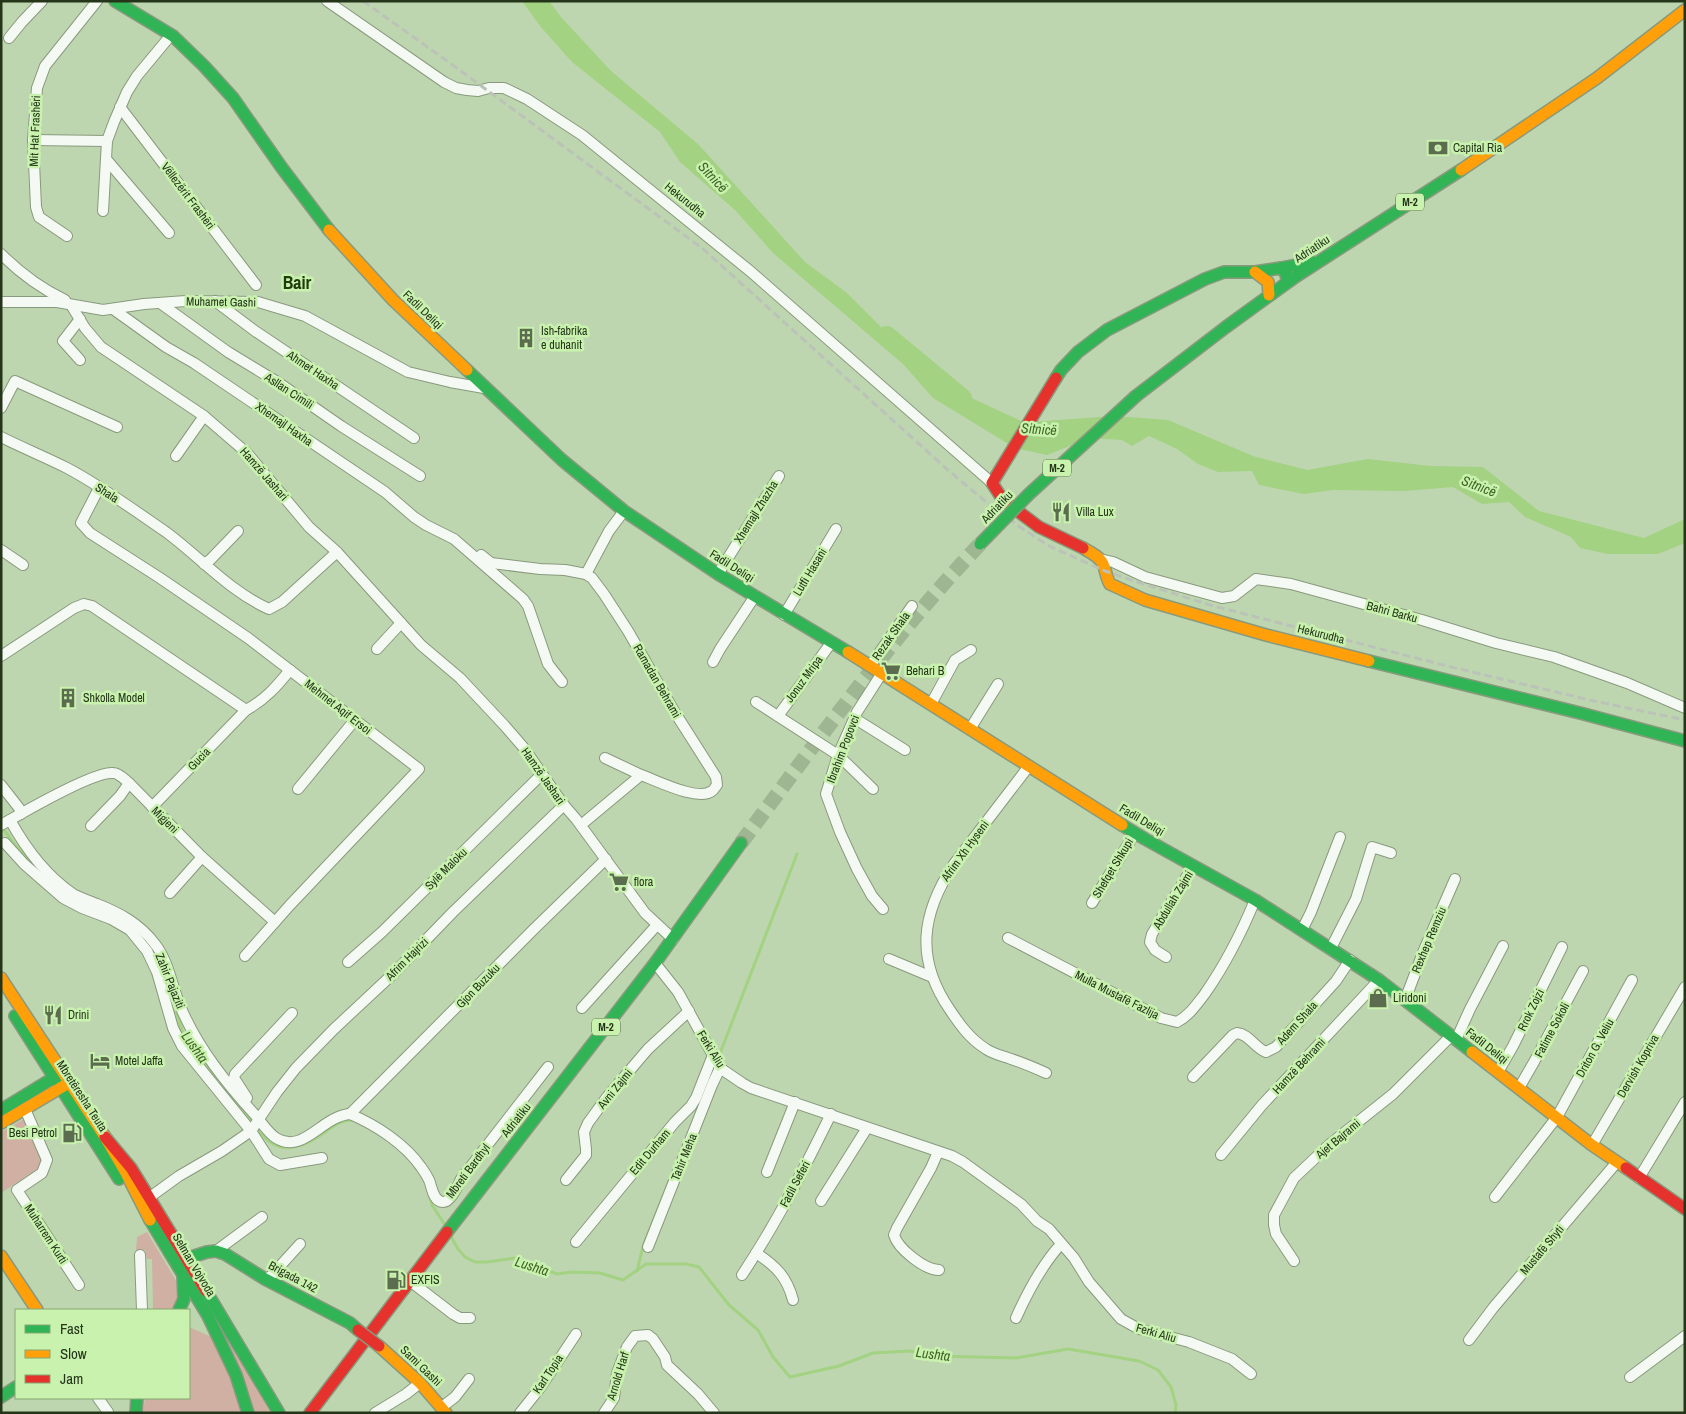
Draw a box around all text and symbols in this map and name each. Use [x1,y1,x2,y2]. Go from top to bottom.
street label: Mit Hat Frashëri [26,95,44,167]
bank icon: Capital Ria [1427,137,1449,159]
place label: Capital Ria [1453,140,1503,156]
water label: Sitnicë [694,158,732,196]
street label: Vëllezërit Frashëri [158,159,218,233]
street label: Hekurudha [661,179,709,222]
road number: M-2 [1396,193,1424,210]
street label: Adriatiku [1290,232,1333,267]
district label: Bair [283,270,312,295]
street label: Fadil Deliqi [400,287,446,333]
street label: Muhamet Gashi [186,293,256,311]
place label: Ish-fabrika e duhanit [541,323,588,353]
building icon: Ish-fabrika e duhanit [515,327,537,349]
street label: Ahmet Haxha [283,346,343,394]
street label: Asllan Cimili [261,369,317,413]
street label: Xhemajl Haxha [252,398,316,450]
water label: Sitnicë [1021,419,1057,439]
street label: Hamzë Jashari [236,444,292,504]
road number: M-2 [1043,459,1071,476]
water label: Sitnicë [1459,471,1499,501]
street label: Xhemajl Zhazha [730,477,782,546]
street label: Shala [92,479,122,507]
street label: Adriatiku [977,487,1016,527]
restaurant icon: Villa Lux [1050,501,1072,523]
place label: Villa Lux [1076,504,1114,520]
street label: Lutfi Hasani [789,545,831,599]
street label: Fadil Deliqi [707,546,757,586]
street label: Bahri Barku [1365,598,1419,626]
street label: Rezak Shala [868,608,914,663]
street label: Hekurudha [1296,620,1347,648]
street label: Ramadan Behrami [629,641,685,721]
street label: Jonuz Mripa [782,652,827,706]
supermarket icon: Behari B [880,660,902,682]
place label: Behari B [906,663,945,679]
street label: Mehmet Aqif Ersoi [301,676,375,738]
building icon: Shkolla Model [57,687,79,709]
place label: Shkolla Model [83,690,145,706]
street label: Ibrahim Popovci [823,713,863,785]
street label: Gucia [184,744,214,774]
street label: Hamzë Jashari [517,744,569,808]
street label: Fadil Deliqi [1117,800,1167,840]
street label: Migjeni [148,803,182,837]
street label: Afrim Xh Hyseni [937,817,993,885]
street label: Shefqet Shkupi [1089,835,1137,901]
street label: Sylë Maloku [421,844,471,894]
street label: Abdullah Zajmi [1149,868,1197,933]
supermarket icon: flora [608,871,630,893]
place label: flora [634,874,654,890]
street label: Rexhep Remziu [1408,904,1450,976]
street label: Afrim Hajrizi [381,934,432,985]
street label: Zahir Pajaziti [152,951,188,1011]
street label: Gjon Buzuku [453,960,503,1012]
street label: Mulla Mustafë Fazlija [1072,967,1162,1023]
street label: Rrok Zojzi [1514,986,1548,1034]
shop icon: Liridoni [1367,987,1389,1009]
place label: Liridoni [1393,990,1426,1006]
street label: Adem Shala [1272,997,1321,1049]
street label: Fatime Sokoli [1531,1000,1573,1060]
restaurant icon: Drini [42,1004,64,1026]
place label: Drini [68,1007,89,1023]
street label: Driton G. Veliu [1572,1016,1618,1080]
road number: M-2 [592,1019,620,1036]
street label: Fadil Deliqi [1462,1024,1512,1068]
street label: Ferki Aliu [693,1027,729,1071]
water label: Lushta [178,1028,212,1066]
street label: Dervish Kopriva [1613,1031,1663,1101]
street label: Hamzë Behrami [1269,1035,1329,1097]
hotel icon: Motel Jaffa [89,1050,111,1072]
place label: Motel Jaffa [115,1053,163,1069]
street label: Mbretëresha Teuta [53,1057,111,1135]
street label: Avni Zajmi [593,1066,636,1113]
street label: Adriatiku [497,1100,534,1141]
street label: Ajet Bajrami [1312,1116,1364,1163]
fuel station icon: Besi Petrol [61,1122,83,1144]
place label: Besi Petrol [9,1125,57,1141]
street label: Edit Durham [626,1126,674,1178]
street label: Tahir Meha [667,1131,701,1183]
street label: Mbreti Bardhyl [442,1141,494,1201]
street label: Fadil Seferi [776,1158,814,1210]
street label: Muharrem Kurti [21,1201,71,1267]
street label: Mustafë Shyti [1517,1222,1567,1278]
street label: Selman Vojvoda [169,1230,219,1300]
water label: Lushta [513,1252,551,1280]
street label: Brigada 142 [266,1257,320,1297]
fuel station icon: EXFIS [385,1269,407,1291]
place label: EXFIS [411,1272,440,1288]
legend [15,1309,190,1399]
text: Fast [60,1318,84,1339]
street label: Ferki Aliu [1134,1320,1178,1346]
street label: Sami Gashi [397,1342,445,1390]
text: Slow [60,1343,87,1364]
water label: Lushta [915,1343,951,1365]
street label: Arnold Harf [603,1350,633,1403]
street label: Karl Topia [529,1351,567,1397]
text: Jam [60,1368,83,1389]

